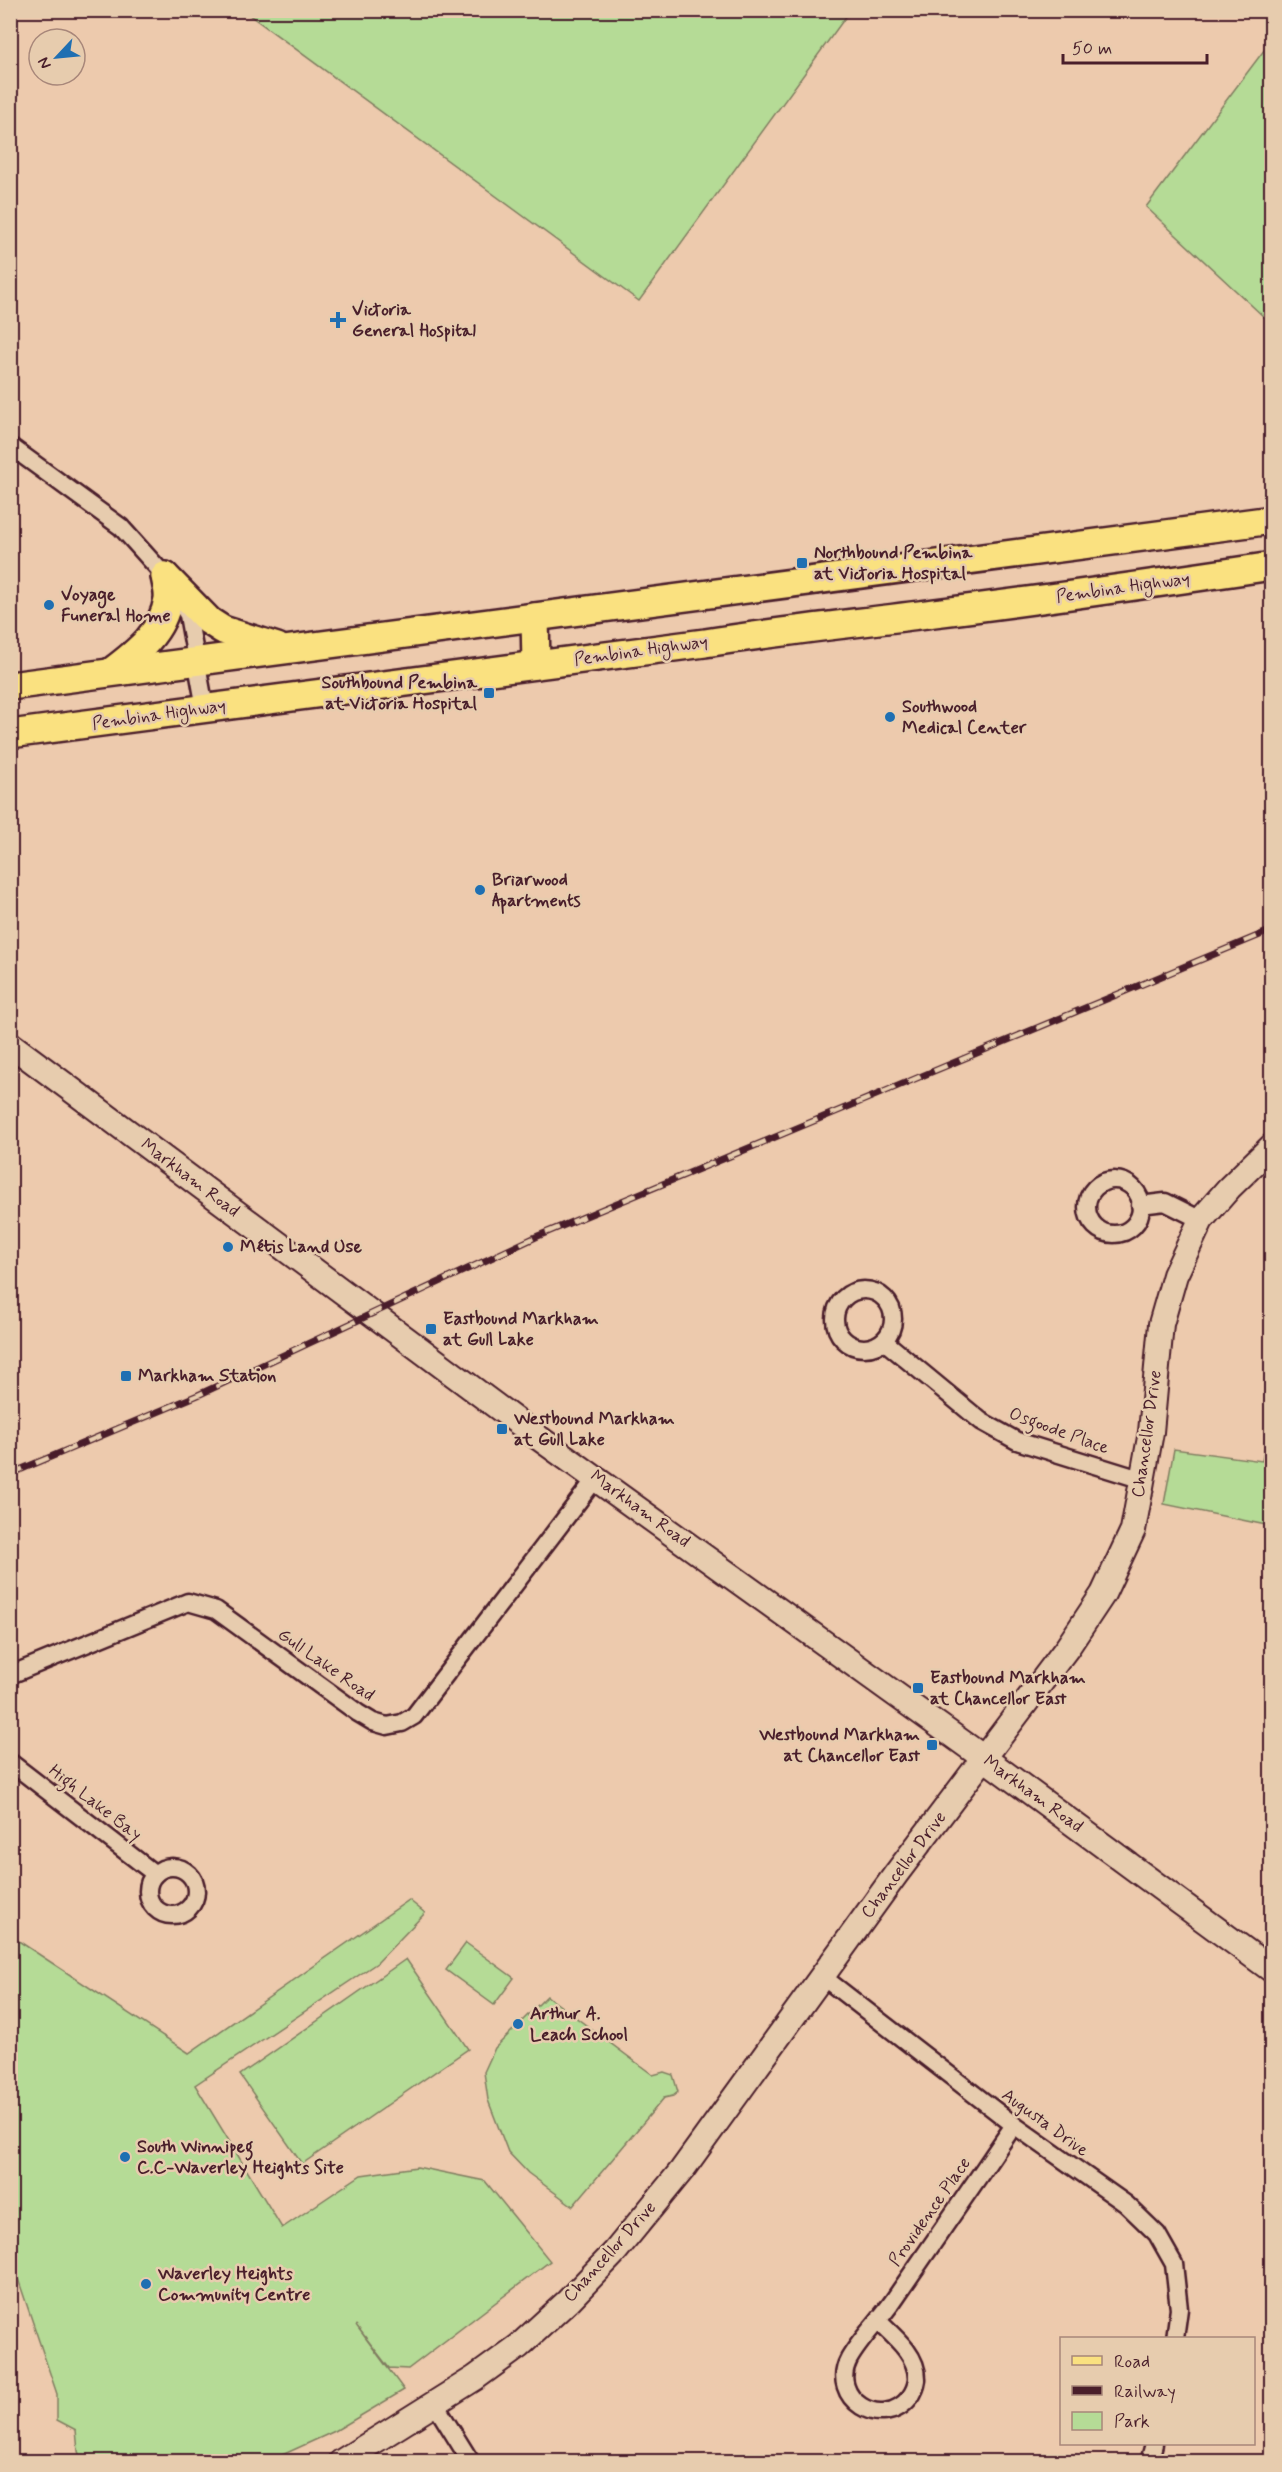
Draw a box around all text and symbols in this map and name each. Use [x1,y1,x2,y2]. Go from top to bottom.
north arrow [27,27,87,87]
scale bar [1063,27,1207,65]
text: 50 m [1072,37,1112,61]
text: N [33,54,57,72]
place label: Victoria General Hospital [352,298,476,343]
marker: Victoria General Hospital [329,311,347,329]
place label: Northbound Pembina at Victoria Hospital [814,541,973,586]
marker: Northbound Pembina at Victoria Hospital [795,556,809,570]
street label: Pembina Highway [1055,567,1192,610]
place label: Voyage Funeral Home [61,583,171,628]
marker: Voyage Funeral Home [42,598,56,612]
street label: Pembina Highway [573,630,710,673]
place label: Southbound Pembina at Victoria Hospital [321,671,478,716]
marker: Southbound Pembina at Victoria Hospital [482,686,496,700]
street label: Pembina Highway [91,694,228,737]
place label: Southwood Medical Center [902,695,1027,740]
marker: Southwood Medical Center [883,710,897,724]
place label: Briarwood Apartments [492,868,580,914]
marker: Briarwood Apartments [473,883,487,897]
street label: Markham Road [136,1133,244,1223]
place label: Métis Land Use [240,1235,363,1259]
marker: Métis Land Use [221,1240,235,1254]
place label: Eastbound Markham at Gull Lake [443,1307,599,1352]
marker: Eastbound Markham at Gull Lake [424,1322,438,1336]
place label: Markham Station [138,1364,276,1388]
marker: Markham Station [119,1369,133,1383]
street label: Chancellor Drive [1126,1369,1168,1499]
street label: Osgoode Place [1005,1402,1112,1462]
place label: Westbound Markham at Gull Lake [513,1407,675,1452]
marker: Westbound Markham at Gull Lake [495,1422,509,1436]
street label: Markham Road [585,1465,695,1553]
street label: Gull Lake Road [273,1623,379,1707]
place label: Eastbound Markham at Chancellor East [930,1666,1086,1711]
marker: Eastbound Markham at Chancellor East [911,1681,925,1695]
place label: Westbound Markham at Chancellor East [758,1723,921,1768]
marker: Westbound Markham at Chancellor East [925,1738,939,1752]
street label: Markham Road [978,1750,1088,1838]
street label: High Lake Bay [42,1759,146,1848]
street label: Chancellor Drive [856,1806,952,1924]
place label: Arthur A. Leach School [530,2002,628,2047]
marker: Arthur A. Leach School [511,2017,525,2031]
street label: Augusta Drive [997,2083,1093,2163]
place label: South Winnipeg C.C-Waverley Heights Site [137,2135,344,2180]
marker: South Winnipeg C.C-Waverley Heights Site [118,2150,132,2164]
street label: Providence Place [883,2153,977,2271]
street label: Chancellor Drive [558,2196,662,2308]
place label: Waverley Heights Community Centre [157,2262,310,2307]
marker: Waverley Heights Community Centre [139,2277,153,2291]
legend [1060,2337,1255,2445]
text: Road [1114,2350,1150,2374]
text: Railway [1114,2380,1176,2404]
text: Park [1114,2410,1150,2434]

